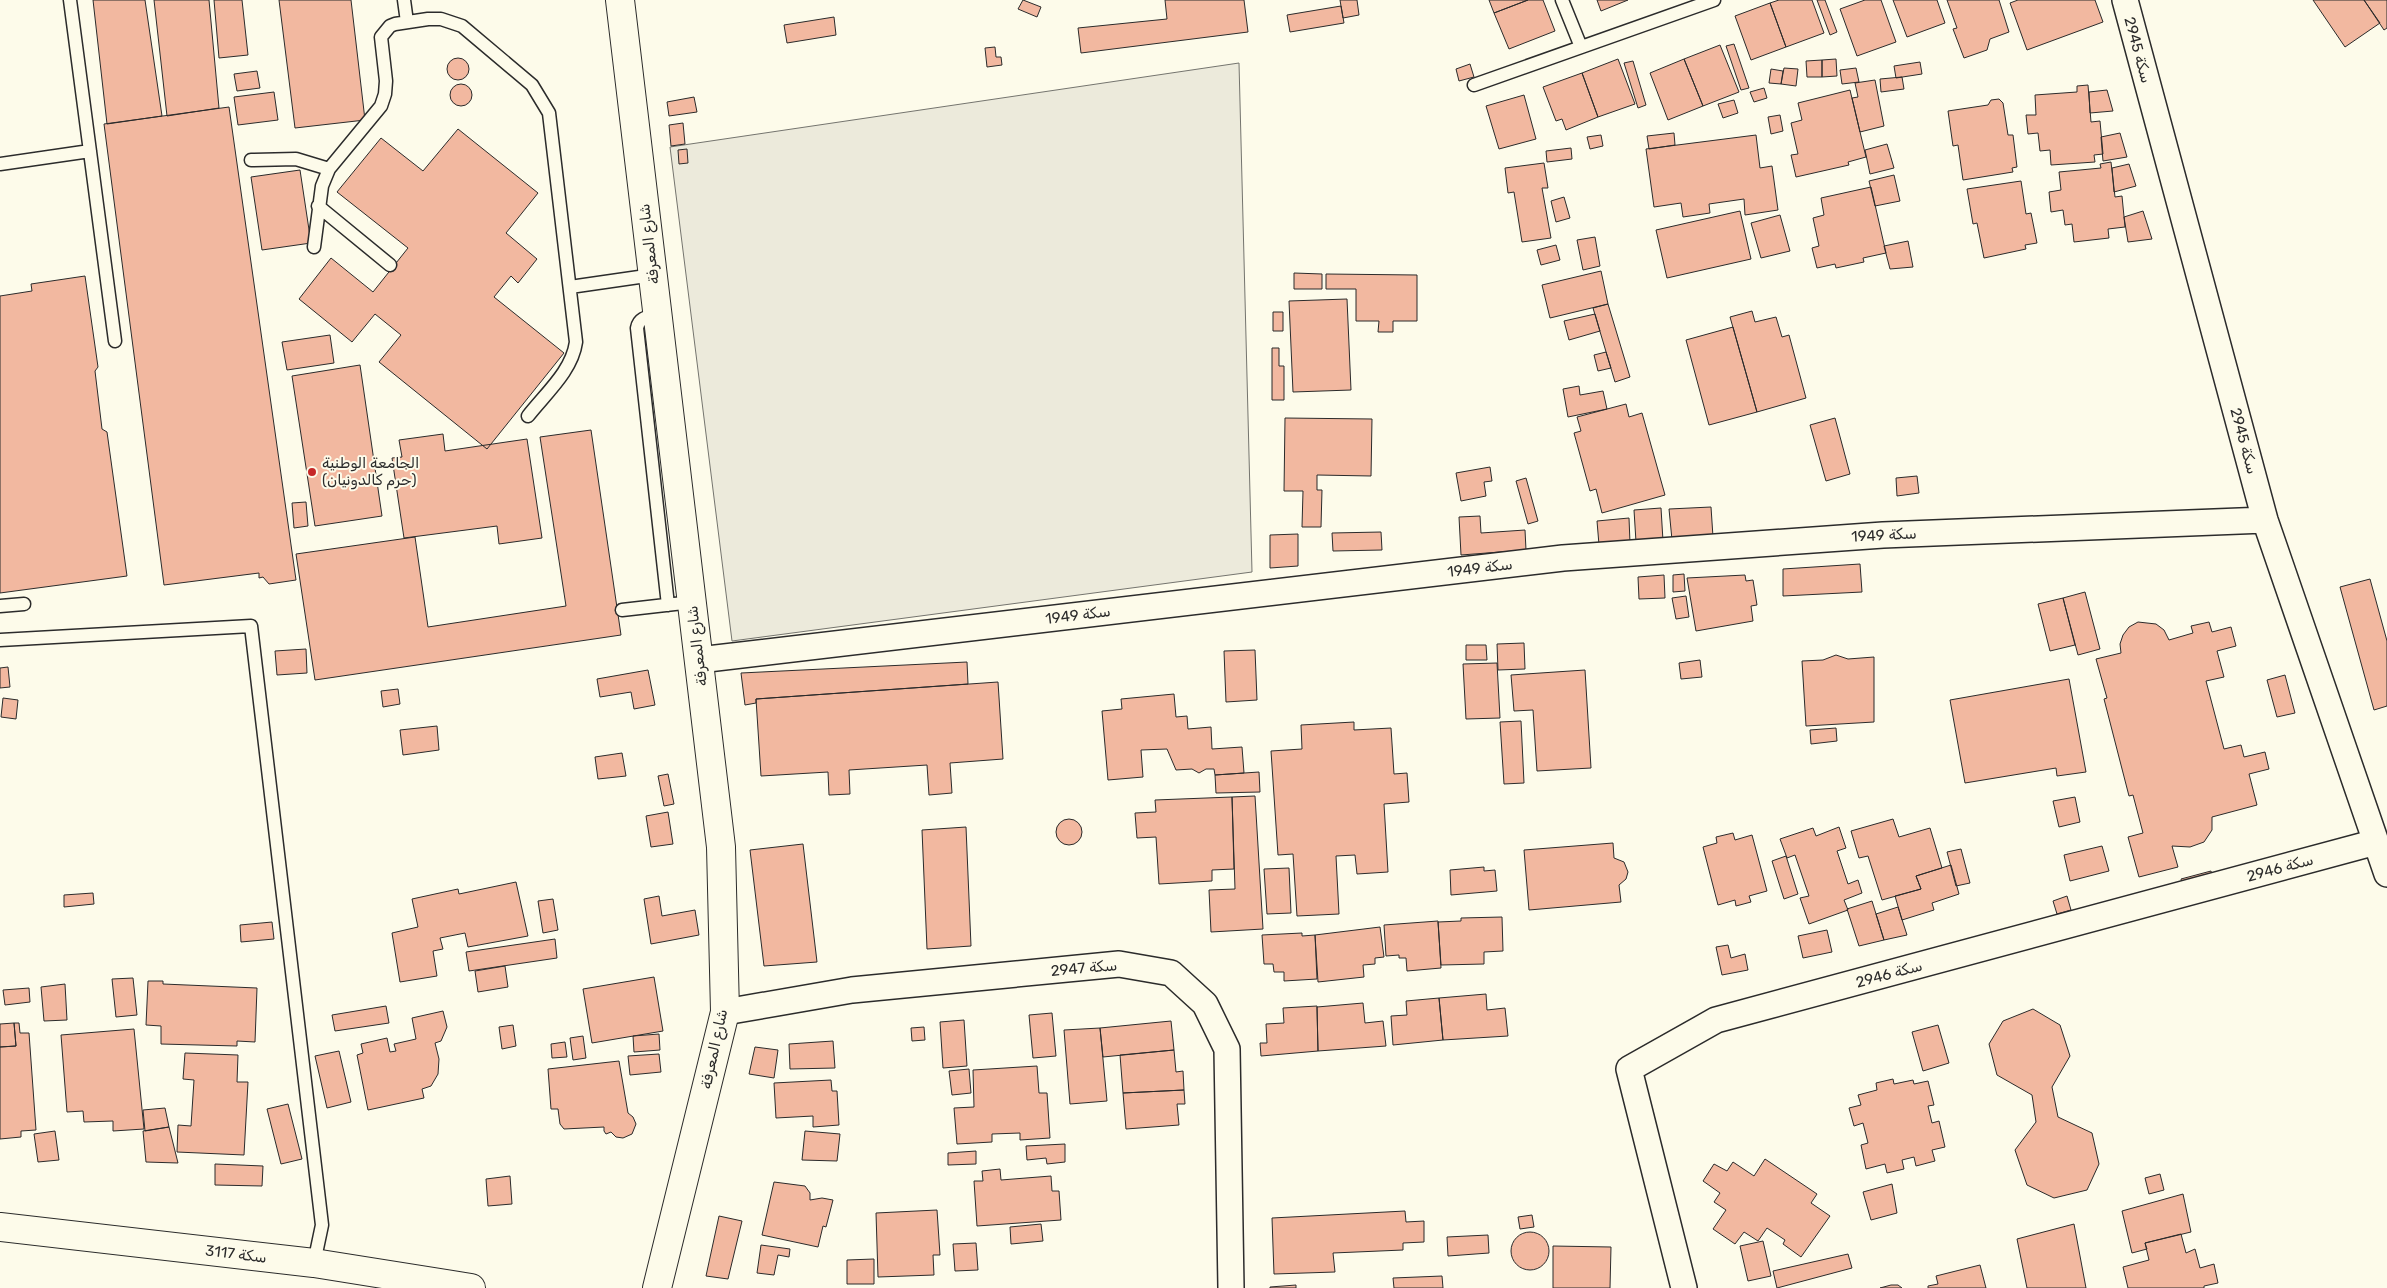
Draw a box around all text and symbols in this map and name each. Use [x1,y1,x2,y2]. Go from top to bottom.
street label: سكة 2945 [2121,15,2155,85]
street label: شارع المعرفة [635,202,665,285]
street label: سكة 2945 [2227,406,2261,476]
place label: الجامعة الوطنية (حرم كالدونيان) [322,454,419,490]
marker: الجامعة الوطنية (حرم كالدونيان) [306,466,318,478]
street label: سكة 1949 [1851,524,1917,546]
street label: سكة 1949 [1446,555,1514,581]
street label: سكة 1949 [1044,602,1112,628]
street label: شارع المعرفة [683,604,713,687]
street label: سكة 2946 [2245,850,2315,886]
street label: سكة 2947 [1050,956,1118,980]
street label: سكة 2946 [1854,956,1924,992]
street label: شارع المعرفة [697,1008,733,1091]
street label: سكة 3117 [204,1241,268,1267]

